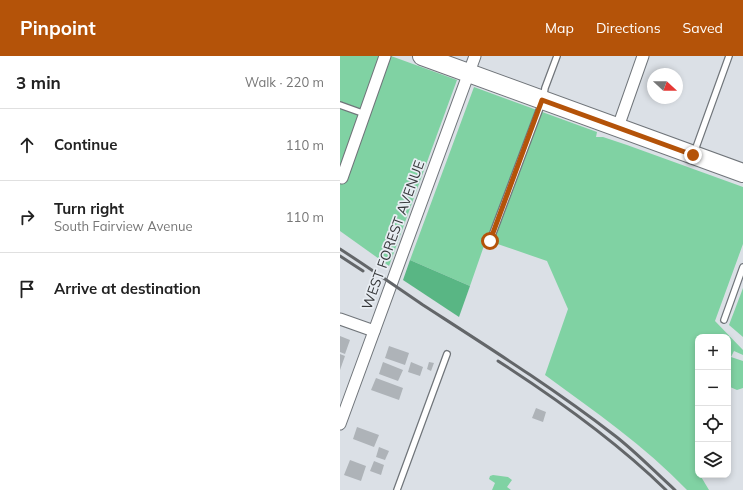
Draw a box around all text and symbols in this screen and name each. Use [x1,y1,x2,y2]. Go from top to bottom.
text: Pinpoint [20,16,96,40]
text: Map [545,19,574,37]
text: Directions [596,19,661,37]
text: Saved [683,19,723,37]
north arrow [647,68,683,104]
text: 3 min [16,72,61,93]
text: Walk · 220 m [245,74,324,90]
icon: ahead [16,134,38,156]
text: Continue [54,135,117,154]
text: 110 m [286,137,324,153]
route end [684,146,702,164]
street label: WEST FOREST AVENUE [358,158,428,312]
text: Turn right [54,199,124,218]
icon: right [16,206,38,228]
text: 110 m [286,209,324,225]
text: South Fairview Avenue [54,218,193,234]
route start [481,232,499,250]
icon: arrive [16,278,38,300]
text: Arrive at destination [54,279,201,298]
map controls [695,334,731,478]
button: + [695,334,731,370]
button: − [695,370,731,406]
button: locate [695,406,731,442]
button: layers [695,442,731,478]

